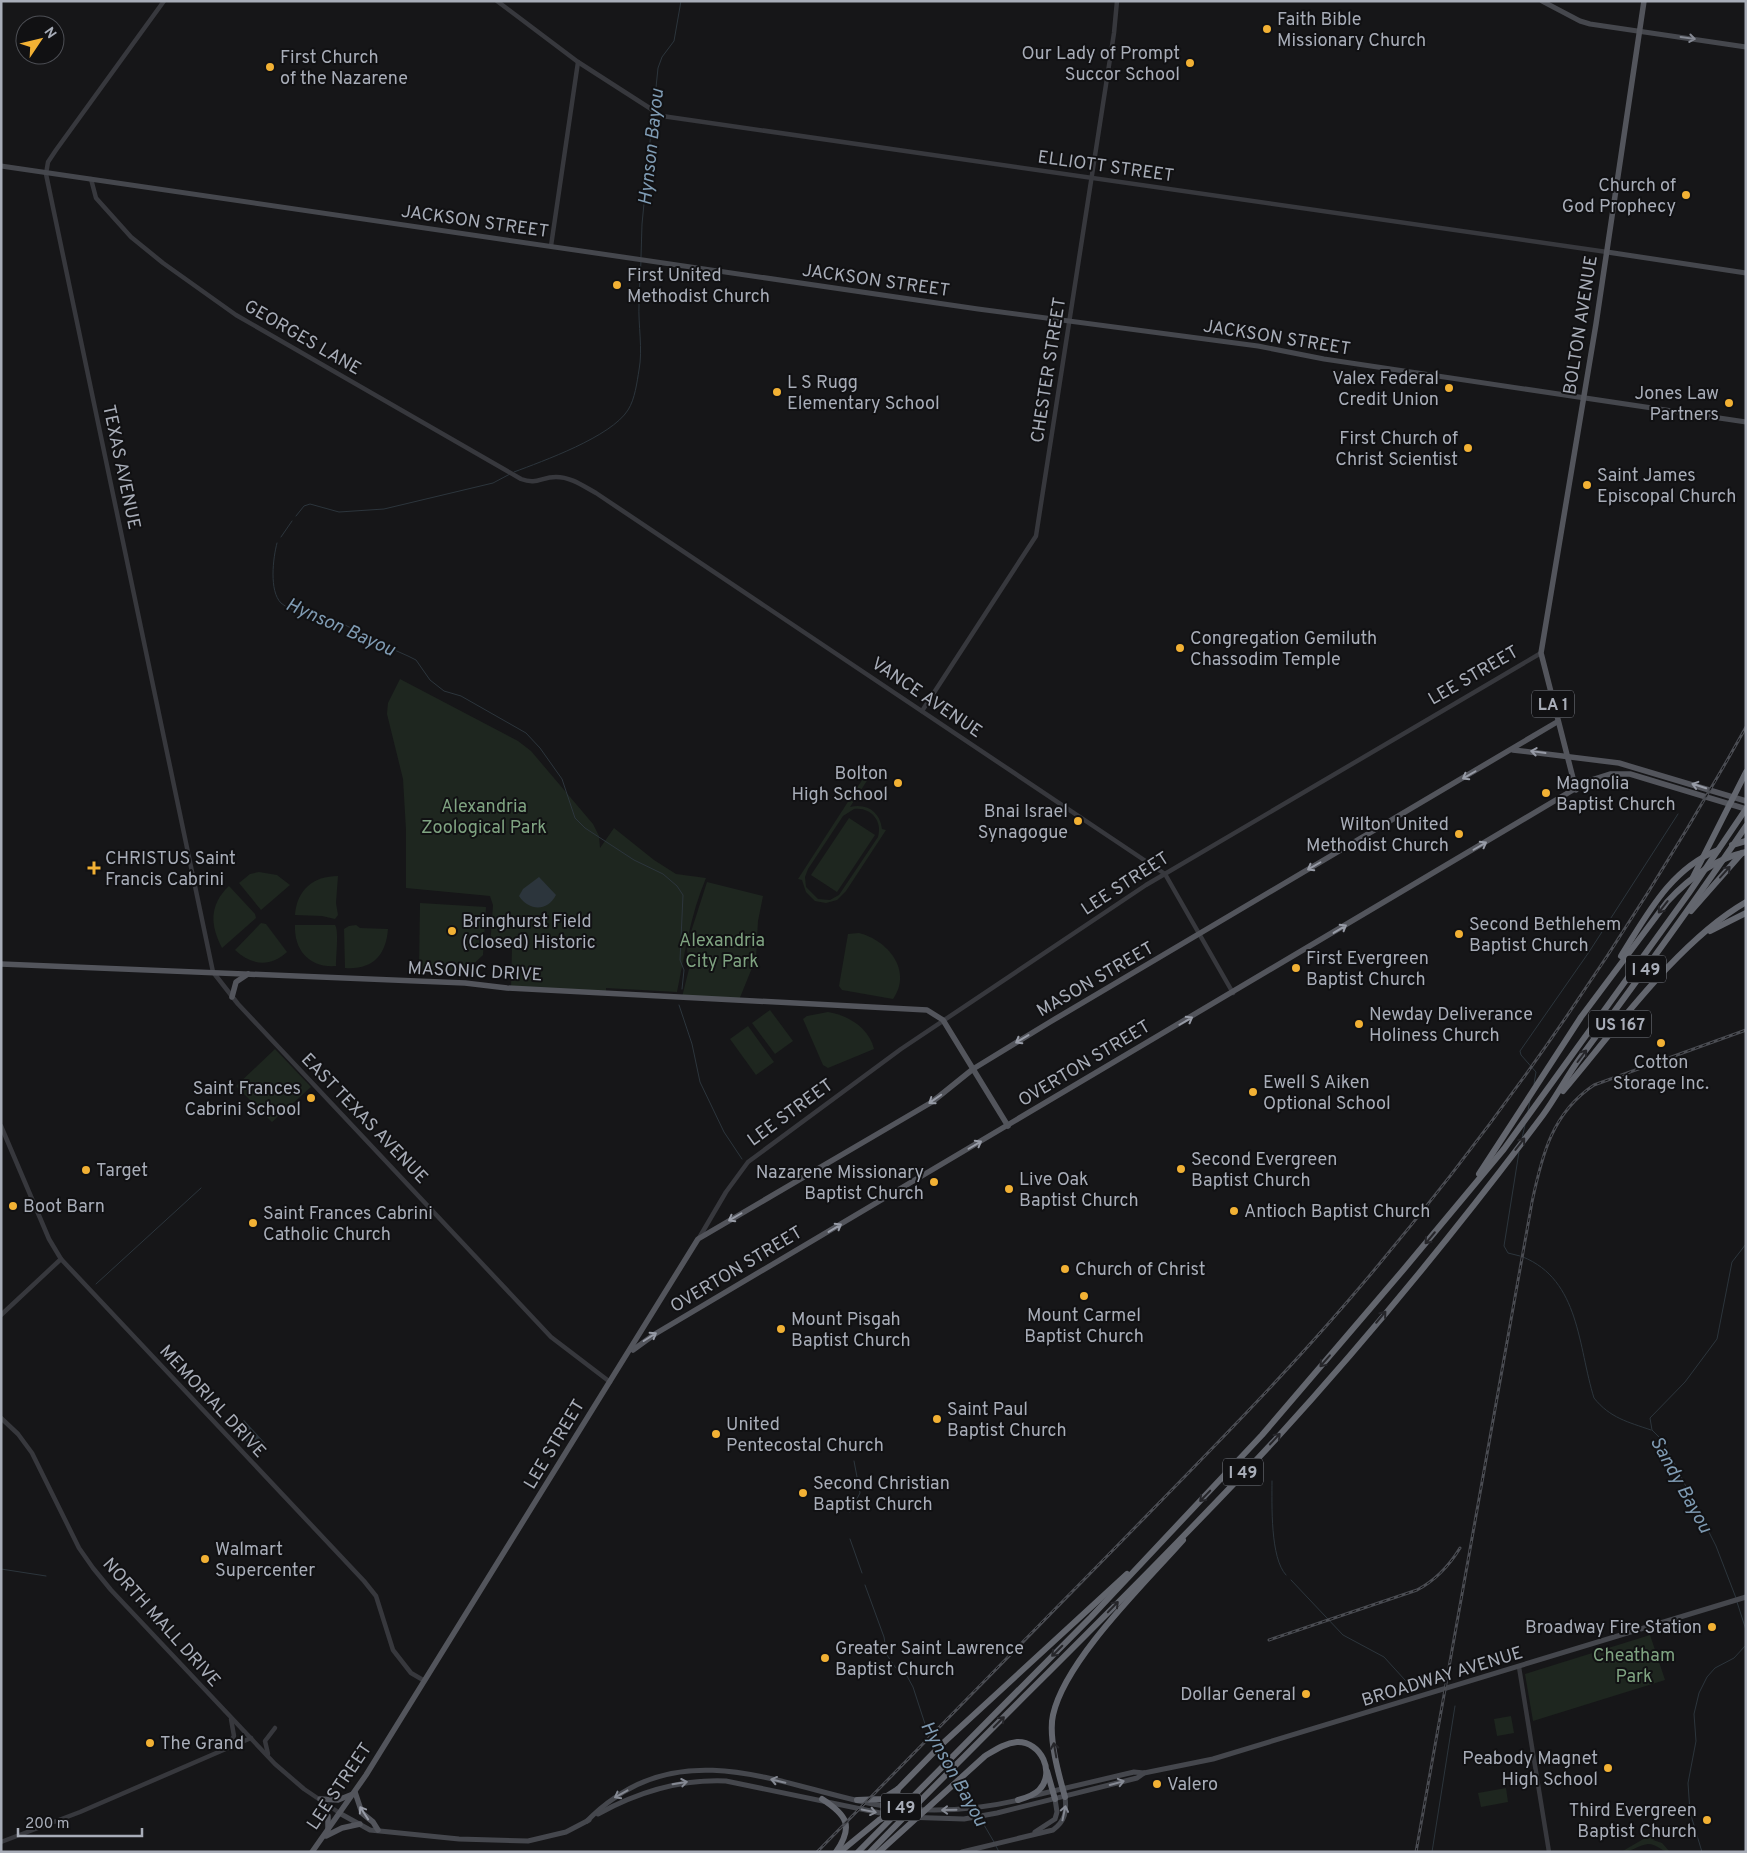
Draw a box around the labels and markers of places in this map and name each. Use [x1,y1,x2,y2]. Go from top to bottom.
place label: Faith Bible Missionary Church [1277,9,1426,53]
marker: Faith Bible Missionary Church [1261,23,1273,35]
place label: Our Lady of Prompt Succor School [1021,43,1180,87]
place label: First Church of the Nazarene [280,47,408,91]
marker: Our Lady of Prompt Succor School [1184,57,1196,69]
marker: First Church of the Nazarene [264,61,276,73]
place label: Church of God Prophecy [1562,175,1676,219]
marker: Church of God Prophecy [1680,189,1692,201]
place label: First United Methodist Church [627,265,770,309]
marker: First United Methodist Church [611,279,623,291]
place label: Valex Federal Credit Union [1332,368,1439,412]
place label: L S Rugg Elementary School [787,372,940,416]
marker: Valex Federal Credit Union [1443,382,1455,394]
place label: Jones Law Partners [1634,383,1719,427]
marker: L S Rugg Elementary School [771,386,783,398]
marker: Jones Law Partners [1723,397,1735,409]
place label: First Church of Christ Scientist [1335,428,1458,472]
marker: First Church of Christ Scientist [1462,442,1474,454]
place label: Saint James Episcopal Church [1597,465,1736,509]
marker: Saint James Episcopal Church [1581,479,1593,491]
place label: Congregation Gemiluth Chassodim Temple [1190,628,1377,672]
marker: Congregation Gemiluth Chassodim Temple [1174,642,1186,654]
place label: Bolton High School [791,763,888,807]
place label: Magnolia Baptist Church [1556,773,1676,817]
marker: Bolton High School [892,777,904,789]
marker: Magnolia Baptist Church [1540,787,1552,799]
place label: Bnai Israel Synagogue [978,801,1068,845]
place label: Wilton United Methodist Church [1306,814,1449,858]
marker: Bnai Israel Synagogue [1072,815,1084,827]
marker: Wilton United Methodist Church [1453,828,1465,840]
place label: CHRISTUS Saint Francis Cabrini [105,848,236,892]
marker: CHRISTUS Saint Francis Cabrini [87,861,101,875]
place label: Bringhurst Field (Closed) Historic [462,911,596,955]
place label: Second Bethlehem Baptist Church [1469,914,1621,958]
marker: Bringhurst Field (Closed) Historic [446,925,458,937]
marker: Second Bethlehem Baptist Church [1453,928,1465,940]
place label: First Evergreen Baptist Church [1306,948,1429,992]
marker: First Evergreen Baptist Church [1290,962,1302,974]
place label: Newday Deliverance Holiness Church [1369,1004,1533,1048]
marker: Newday Deliverance Holiness Church [1353,1018,1365,1030]
marker: Cotton Storage Inc. [1655,1037,1667,1049]
place label: Cotton Storage Inc. [1613,1052,1709,1096]
place label: Ewell S Aiken Optional School [1263,1072,1391,1116]
place label: Saint Frances Cabrini School [184,1078,301,1122]
marker: Ewell S Aiken Optional School [1247,1086,1259,1098]
marker: Saint Frances Cabrini School [305,1092,317,1104]
place label: Second Evergreen Baptist Church [1191,1149,1338,1193]
place label: Target [96,1160,148,1183]
place label: Nazarene Missionary Baptist Church [756,1162,924,1206]
marker: Second Evergreen Baptist Church [1175,1163,1187,1175]
marker: Target [80,1164,92,1176]
place label: Live Oak Baptist Church [1019,1169,1139,1213]
marker: Nazarene Missionary Baptist Church [928,1176,940,1188]
marker: Live Oak Baptist Church [1003,1183,1015,1195]
place label: Boot Barn [23,1196,105,1219]
marker: Boot Barn [7,1200,19,1212]
place label: Antioch Baptist Church [1244,1201,1431,1224]
place label: Saint Frances Cabrini Catholic Church [263,1203,433,1247]
marker: Antioch Baptist Church [1228,1205,1240,1217]
marker: Saint Frances Cabrini Catholic Church [247,1217,259,1229]
place label: Church of Christ [1075,1259,1206,1282]
marker: Church of Christ [1059,1263,1071,1275]
marker: Mount Carmel Baptist Church [1078,1290,1090,1302]
place label: Mount Carmel Baptist Church [1024,1305,1144,1349]
place label: Mount Pisgah Baptist Church [791,1309,911,1353]
marker: Mount Pisgah Baptist Church [775,1323,787,1335]
place label: Saint Paul Baptist Church [947,1399,1067,1443]
marker: Saint Paul Baptist Church [931,1413,943,1425]
place label: United Pentecostal Church [726,1414,884,1458]
marker: United Pentecostal Church [710,1428,722,1440]
place label: Second Christian Baptist Church [813,1473,950,1517]
marker: Second Christian Baptist Church [797,1487,809,1499]
place label: Walmart Supercenter [215,1539,315,1583]
marker: Walmart Supercenter [199,1553,211,1565]
place label: Broadway Fire Station [1525,1617,1702,1640]
marker: Broadway Fire Station [1706,1621,1718,1633]
place label: Greater Saint Lawrence Baptist Church [835,1638,1024,1682]
marker: Greater Saint Lawrence Baptist Church [819,1652,831,1664]
place label: Dollar General [1180,1684,1296,1707]
marker: Dollar General [1300,1688,1312,1700]
place label: The Grand [160,1733,244,1756]
marker: The Grand [144,1737,156,1749]
place label: Peabody Magnet High School [1462,1748,1598,1792]
marker: Peabody Magnet High School [1602,1762,1614,1774]
place label: Valero [1167,1774,1218,1797]
marker: Valero [1151,1778,1163,1790]
place label: Third Evergreen Baptist Church [1569,1800,1697,1844]
marker: Third Evergreen Baptist Church [1701,1814,1713,1826]

